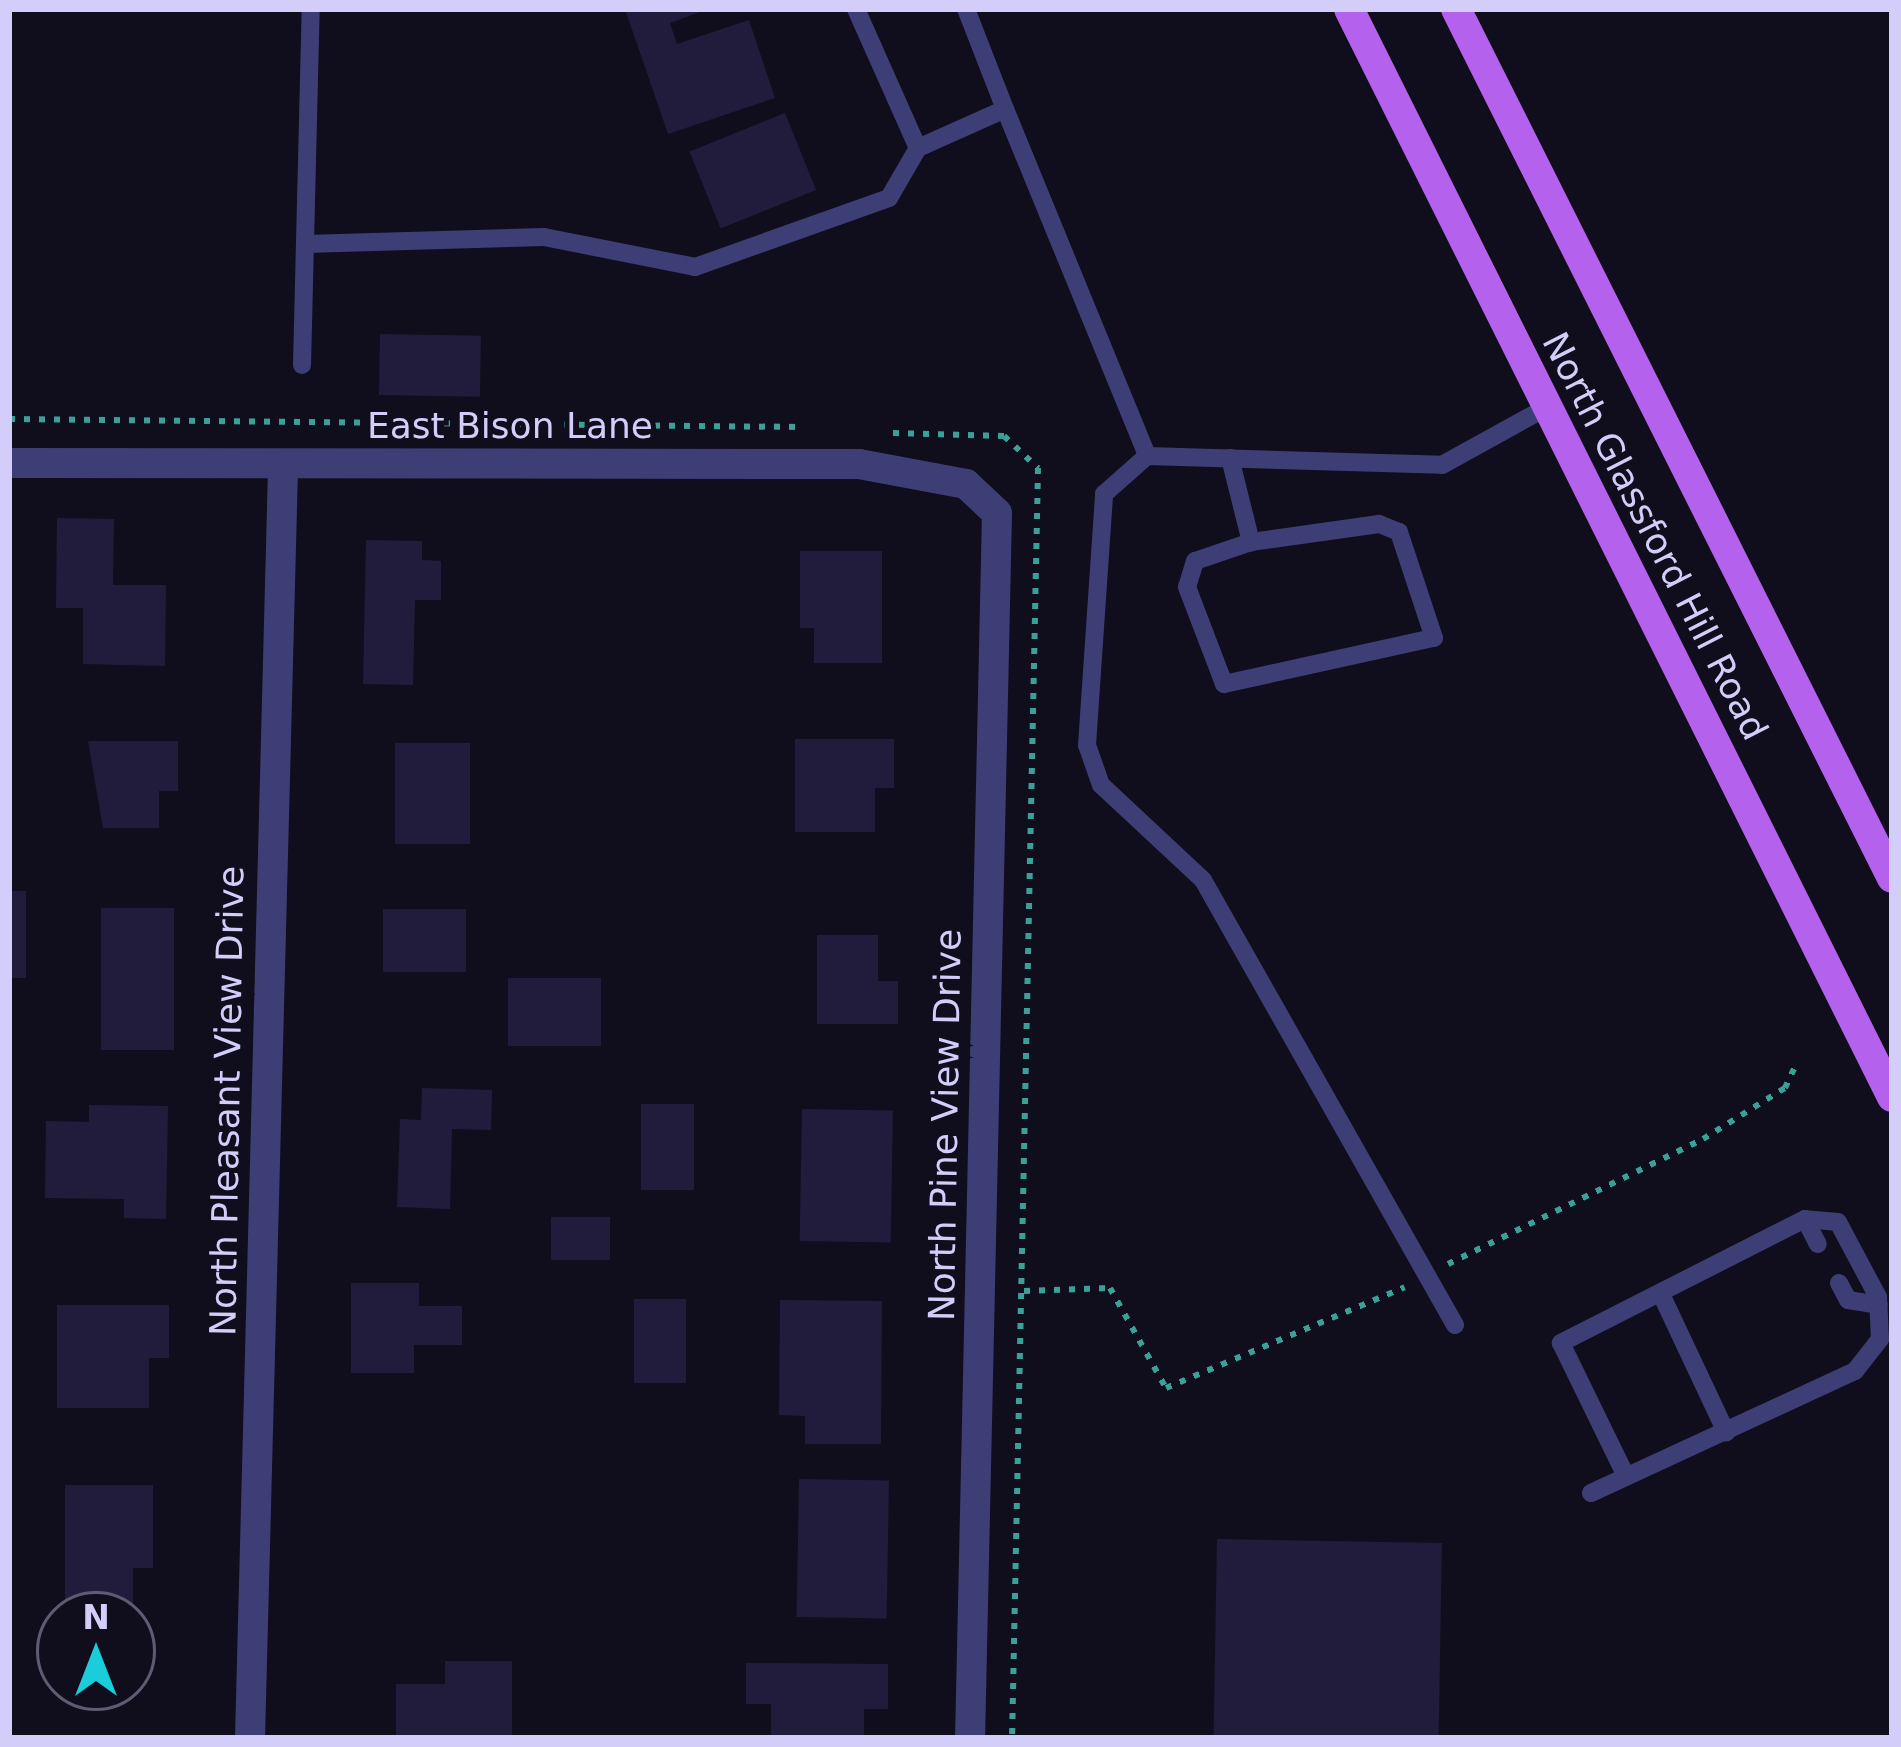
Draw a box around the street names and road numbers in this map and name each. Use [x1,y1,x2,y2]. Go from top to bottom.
street label: North Glassford Hill Road [1533,325,1777,747]
street label: East Bison Lane [367,404,653,448]
street label: North Pleasant View Drive [201,866,253,1336]
street label: North Pine View Drive [920,928,970,1322]

